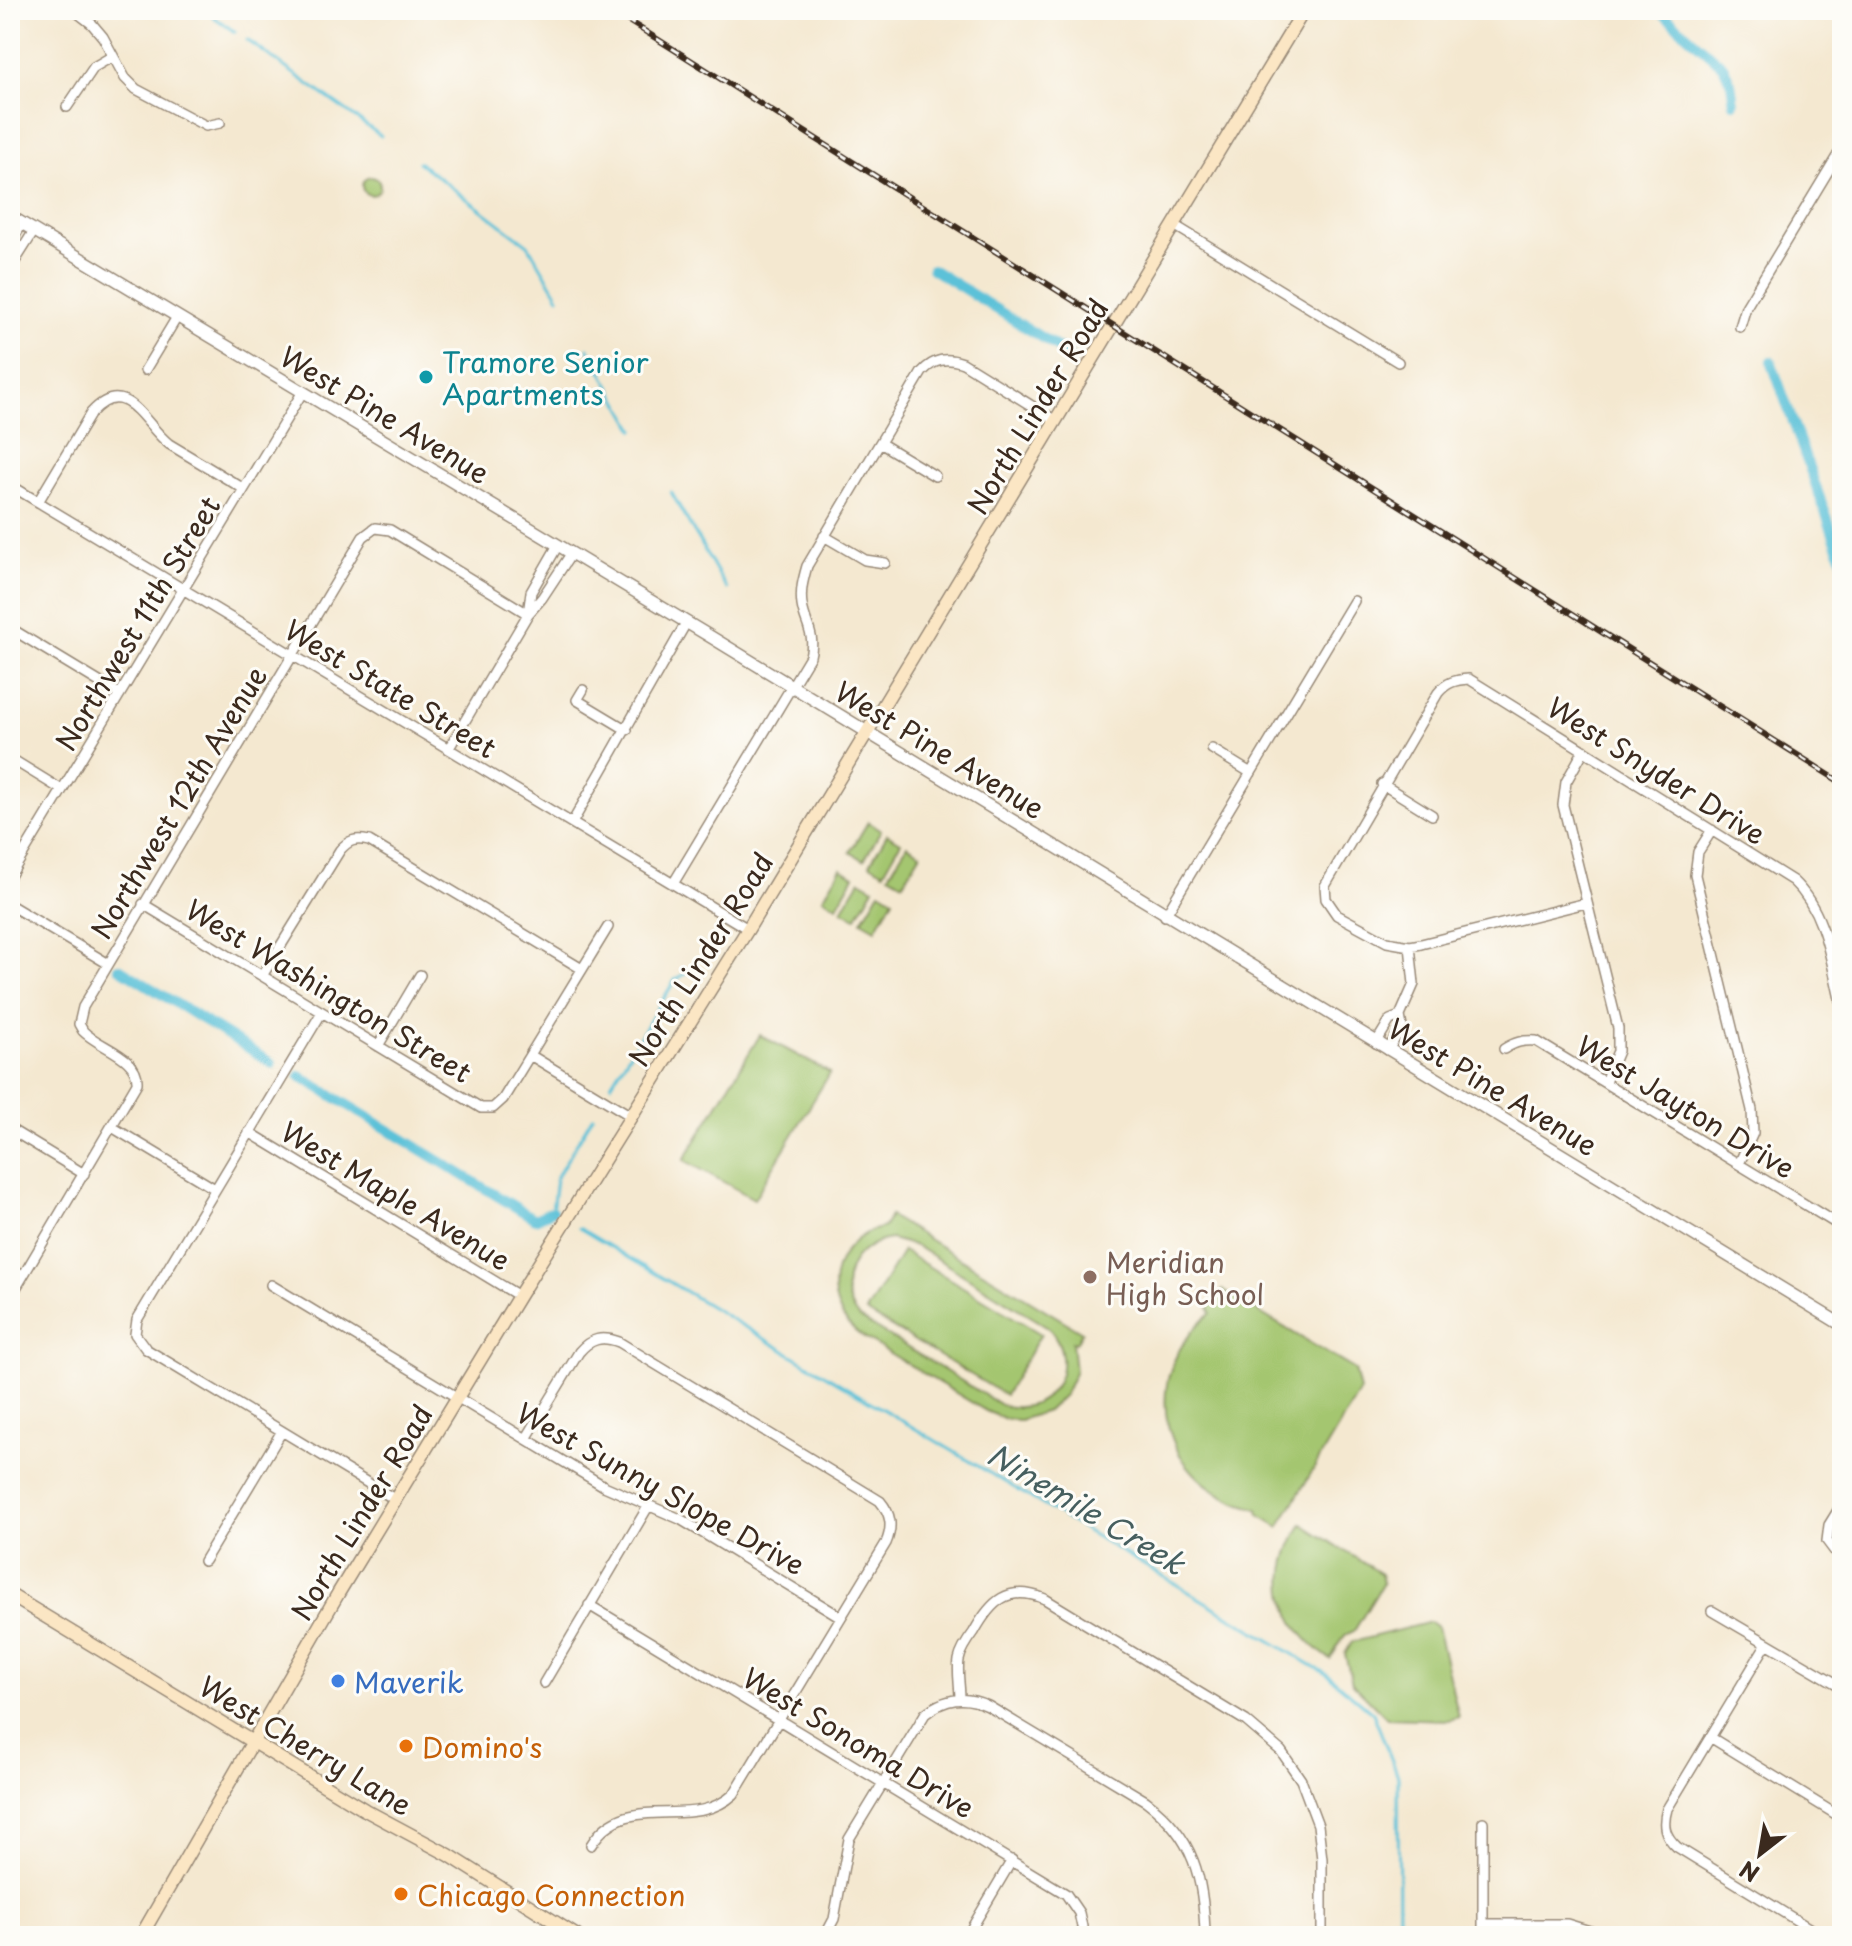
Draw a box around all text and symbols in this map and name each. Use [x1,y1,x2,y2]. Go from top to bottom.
street label: North Linder Road [955,290,1119,522]
street label: West Pine Avenue [272,334,498,494]
place label: Tramore Senior Apartments [442,340,649,415]
marker: Tramore Senior Apartments [417,368,435,386]
street label: Northwest 11th Street [44,488,230,758]
street label: West State Street [277,608,505,768]
street label: Northwest 12th Avenue [79,657,277,947]
street label: West Pine Avenue [827,669,1053,829]
street label: West Snyder Drive [1539,685,1775,855]
street label: North Linder Road [617,844,783,1074]
street label: West Washington Street [178,887,480,1093]
street label: West Pine Avenue [1380,1006,1606,1166]
street label: West Jayton Drive [1568,1024,1804,1188]
street label: West Maple Avenue [273,1109,519,1281]
place label: Meridian High School [1106,1240,1264,1315]
marker: Meridian High School [1081,1268,1099,1286]
street label: West Sunny Slope Drive [509,1391,813,1585]
street label: North Linder Road [279,1396,443,1628]
water label: Ninemile Creek [980,1431,1196,1586]
street label: West Sonoma Drive [735,1656,983,1828]
place label: Maverik [354,1660,464,1703]
street label: West Cherry Lane [191,1664,421,1826]
marker: Maverik [329,1672,347,1690]
place label: Domino's [422,1725,542,1768]
marker: Domino's [397,1737,415,1755]
north arrow [1720,1814,1800,1894]
text: N [1733,1854,1765,1891]
place label: Chicago Connection [417,1873,686,1916]
marker: Chicago Connection [392,1885,410,1903]

